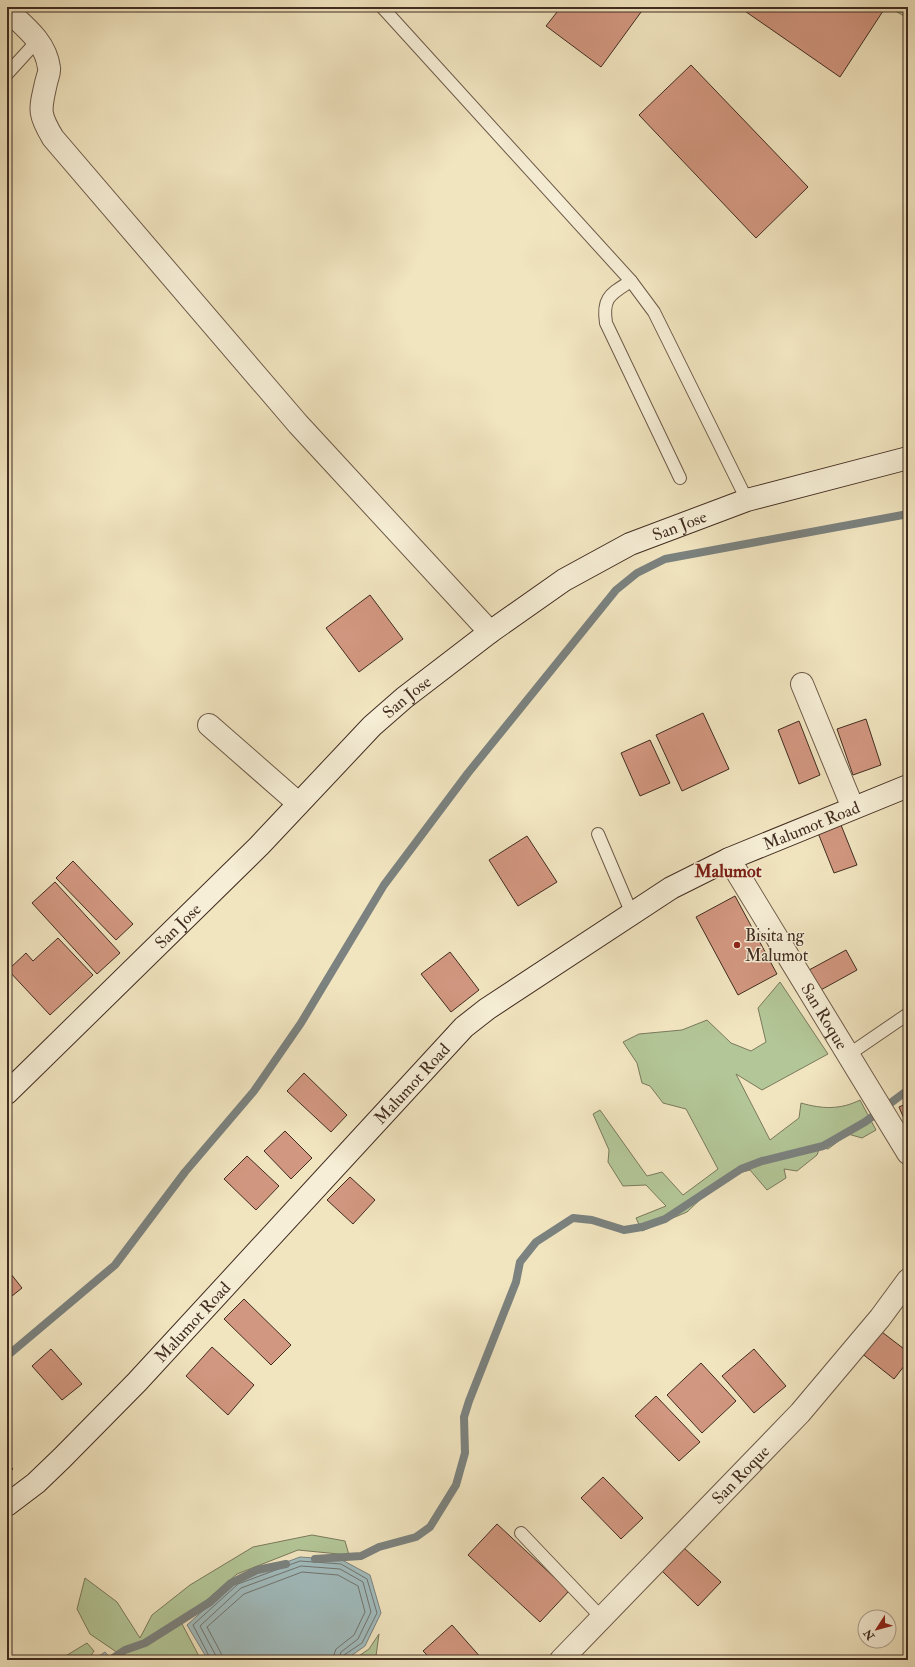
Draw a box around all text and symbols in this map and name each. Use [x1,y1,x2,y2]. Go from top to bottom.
street label: San Jose [649,506,710,546]
street label: San Jose [378,671,435,723]
street label: Malumot Road [760,797,863,855]
district label: Malumot [694,860,762,883]
street label: San Jose [151,899,206,953]
place label: Bisita ng Malumot [745,925,809,966]
marker: Bisita ng Malumot [732,940,742,950]
street label: San Roque [796,979,852,1053]
street label: Malumot Road [370,1039,455,1129]
street label: Malumot Road [150,1277,236,1367]
street label: San Roque [708,1441,774,1509]
north arrow [857,1609,897,1649]
text: N [860,1626,878,1643]

